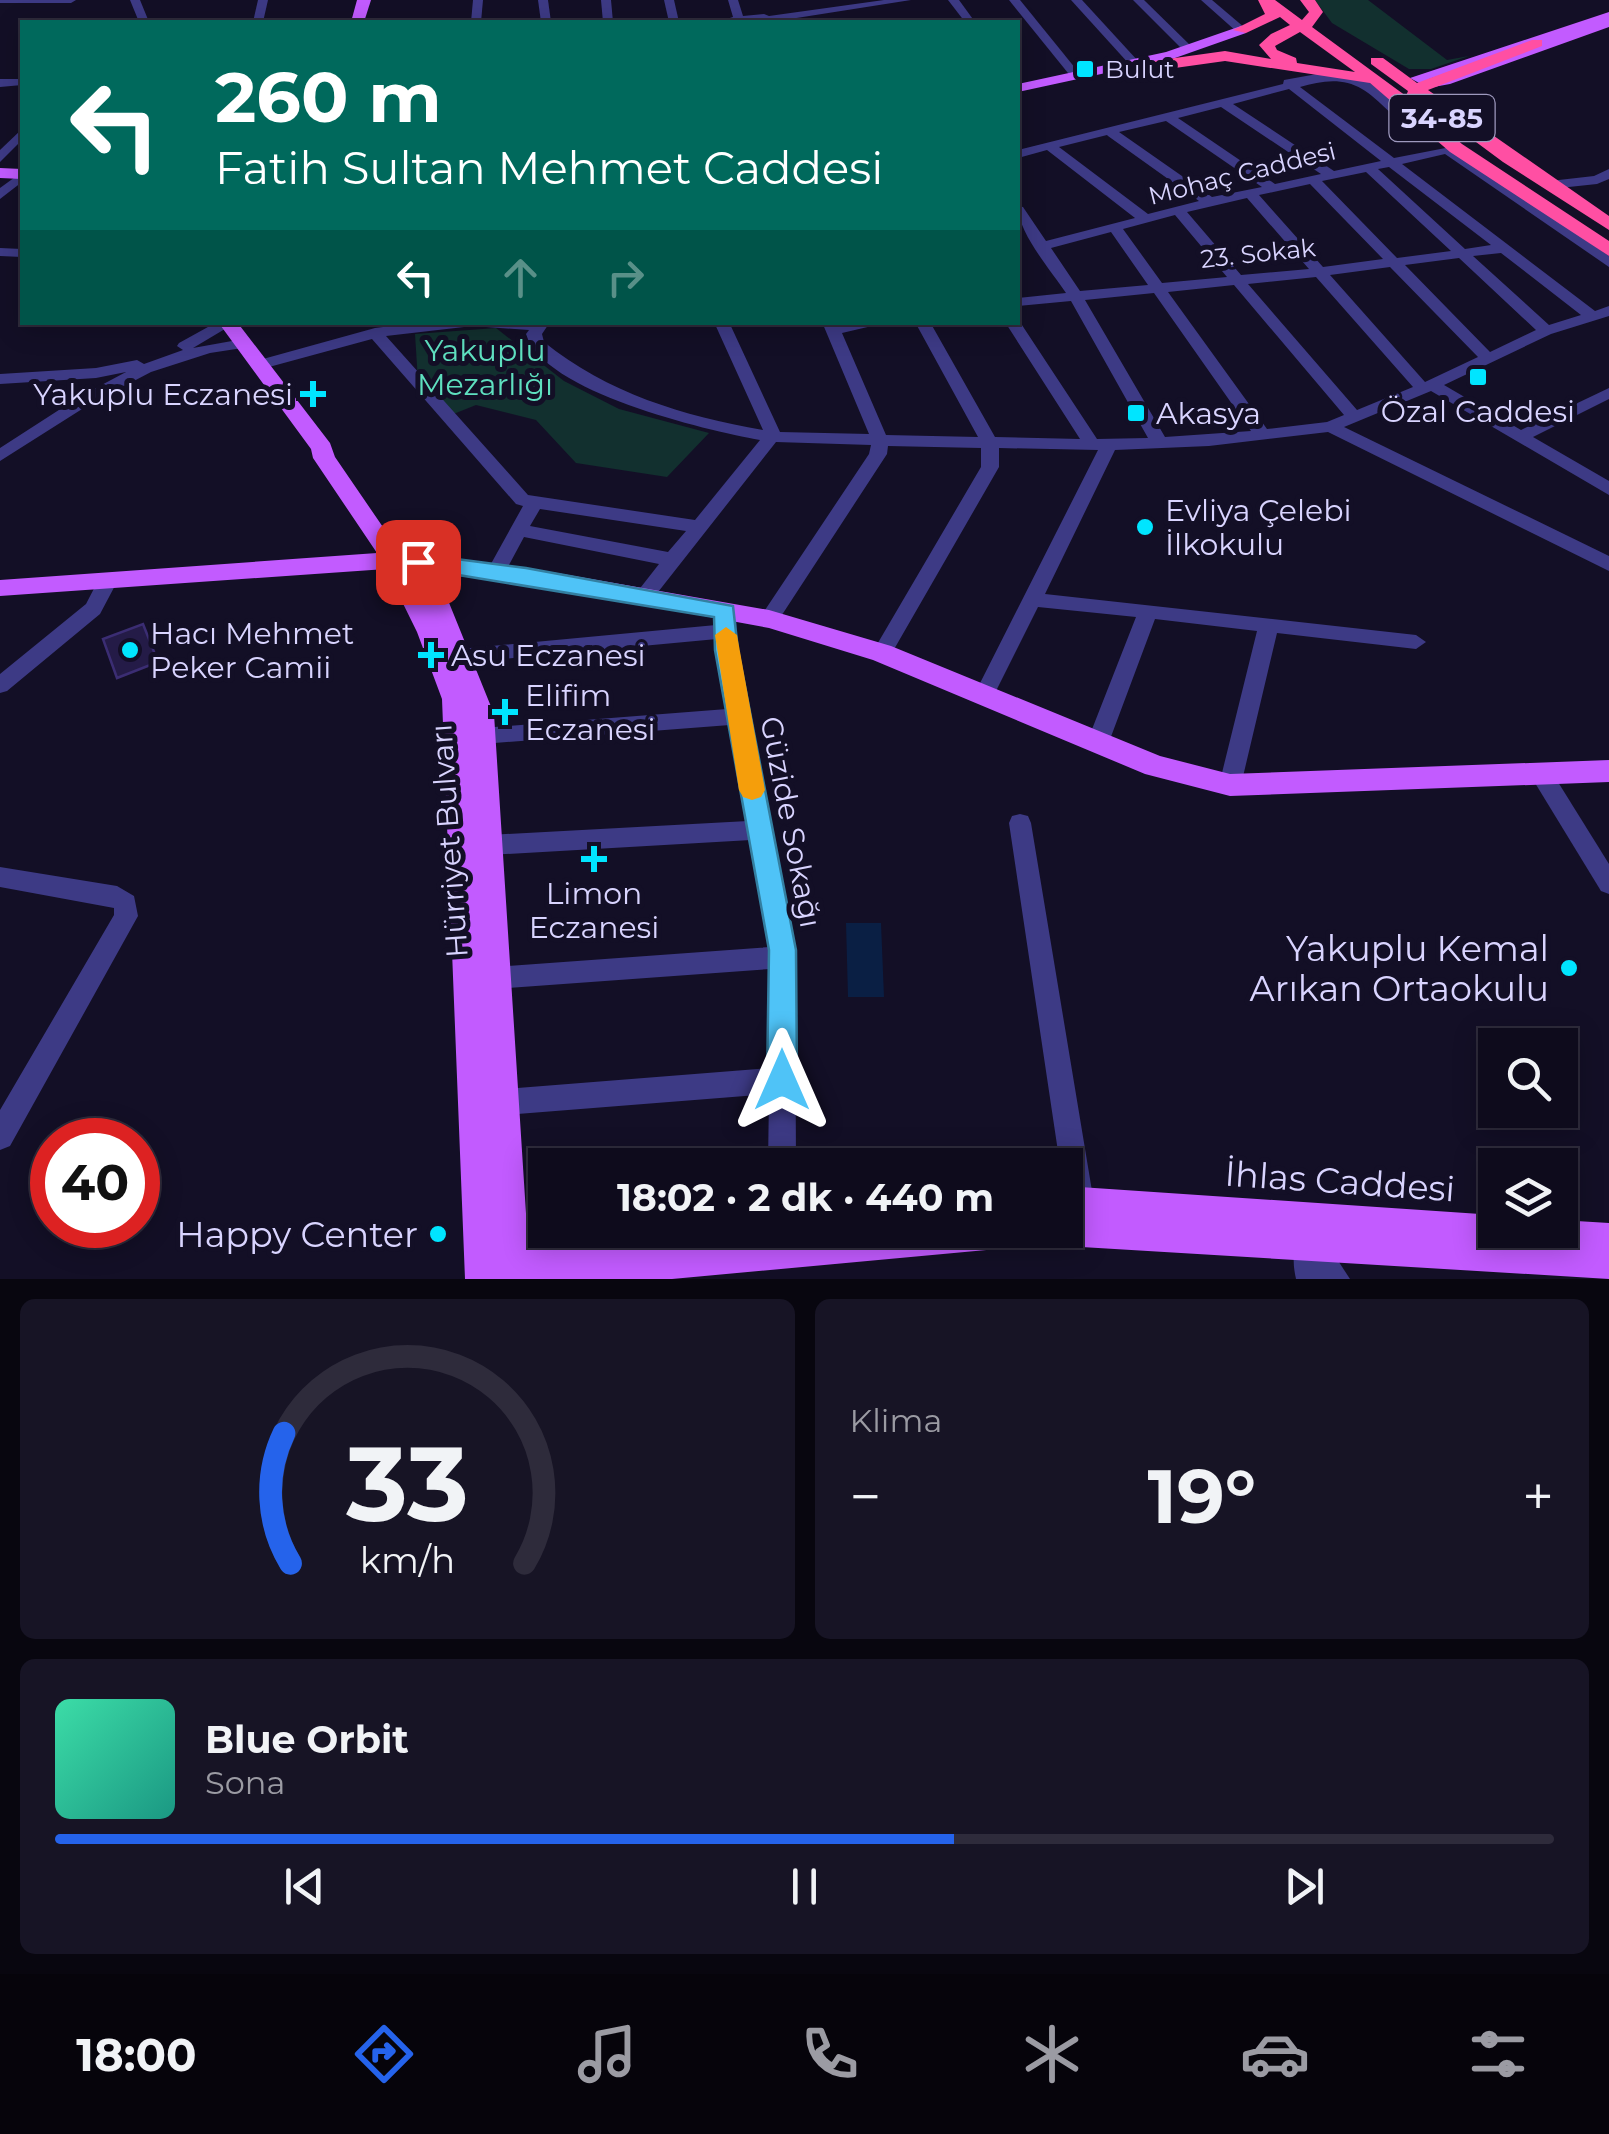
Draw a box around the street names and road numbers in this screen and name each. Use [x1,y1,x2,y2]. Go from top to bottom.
road number: 34-85 [1390,95,1494,141]
street label: Mohaç Caddesi [1145,135,1339,211]
street label: 23. Sokak [1199,232,1317,274]
street label: Güzide Sokağı [752,713,830,931]
street label: Hürriyet Bulvarı [422,723,476,959]
street label: İhlas Caddesi [1223,1152,1457,1210]

